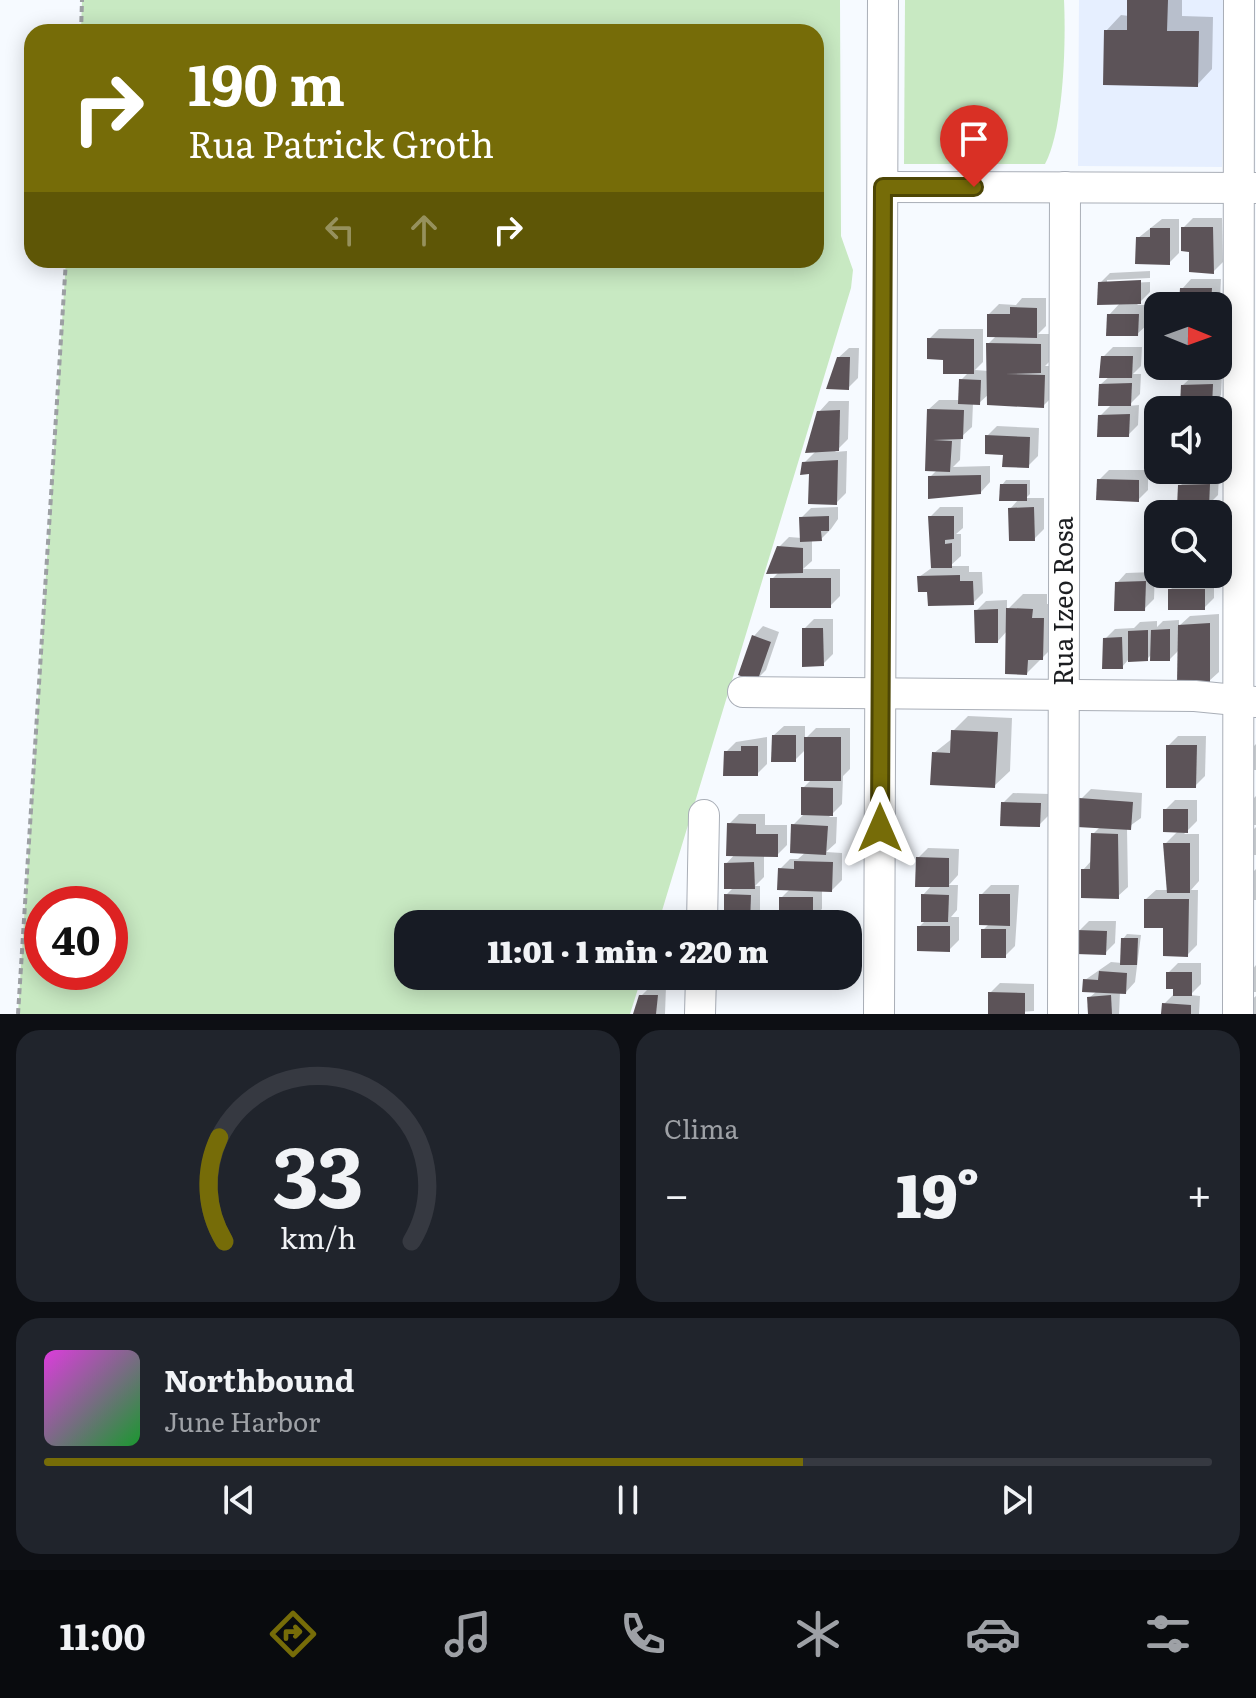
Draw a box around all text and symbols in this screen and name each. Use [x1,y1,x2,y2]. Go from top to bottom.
text: 190 m [188,40,345,123]
icon: right [56,56,160,160]
pin [940,105,1008,187]
text: Rua Patrick Groth [188,116,494,169]
icon: arrive [952,117,996,161]
icon: left [318,208,362,252]
icon: ahead [402,208,446,252]
icon: right [486,208,530,252]
north arrow [1144,292,1232,380]
map controls [1144,292,1232,588]
button: sound [1144,396,1232,484]
button: search [1144,500,1232,588]
street label: Rua Izeo Rosa [1042,516,1081,686]
position arrow [838,786,922,870]
speed limit sign: 40 [24,886,128,990]
text: 11:01 · 1 min · 220 m [488,928,768,972]
text: Clima [664,1108,739,1147]
text: 33 [272,1110,364,1234]
text: 19° [896,1147,980,1236]
text: − [664,1159,690,1225]
text: + [1186,1159,1212,1225]
text: km/h [280,1215,356,1258]
text: Northbound [164,1357,355,1401]
text: June Harbor [164,1401,320,1440]
icon: previous [217,1478,261,1522]
icon: pause [606,1478,650,1522]
icon: next [995,1478,1039,1522]
icon: directions [265,1606,321,1662]
icon: music [440,1606,496,1662]
icon: phone [615,1606,671,1662]
icon: climate [790,1606,846,1662]
icon: car [965,1606,1021,1662]
icon: filters [1140,1606,1196,1662]
text: 11:00 [60,1608,146,1661]

